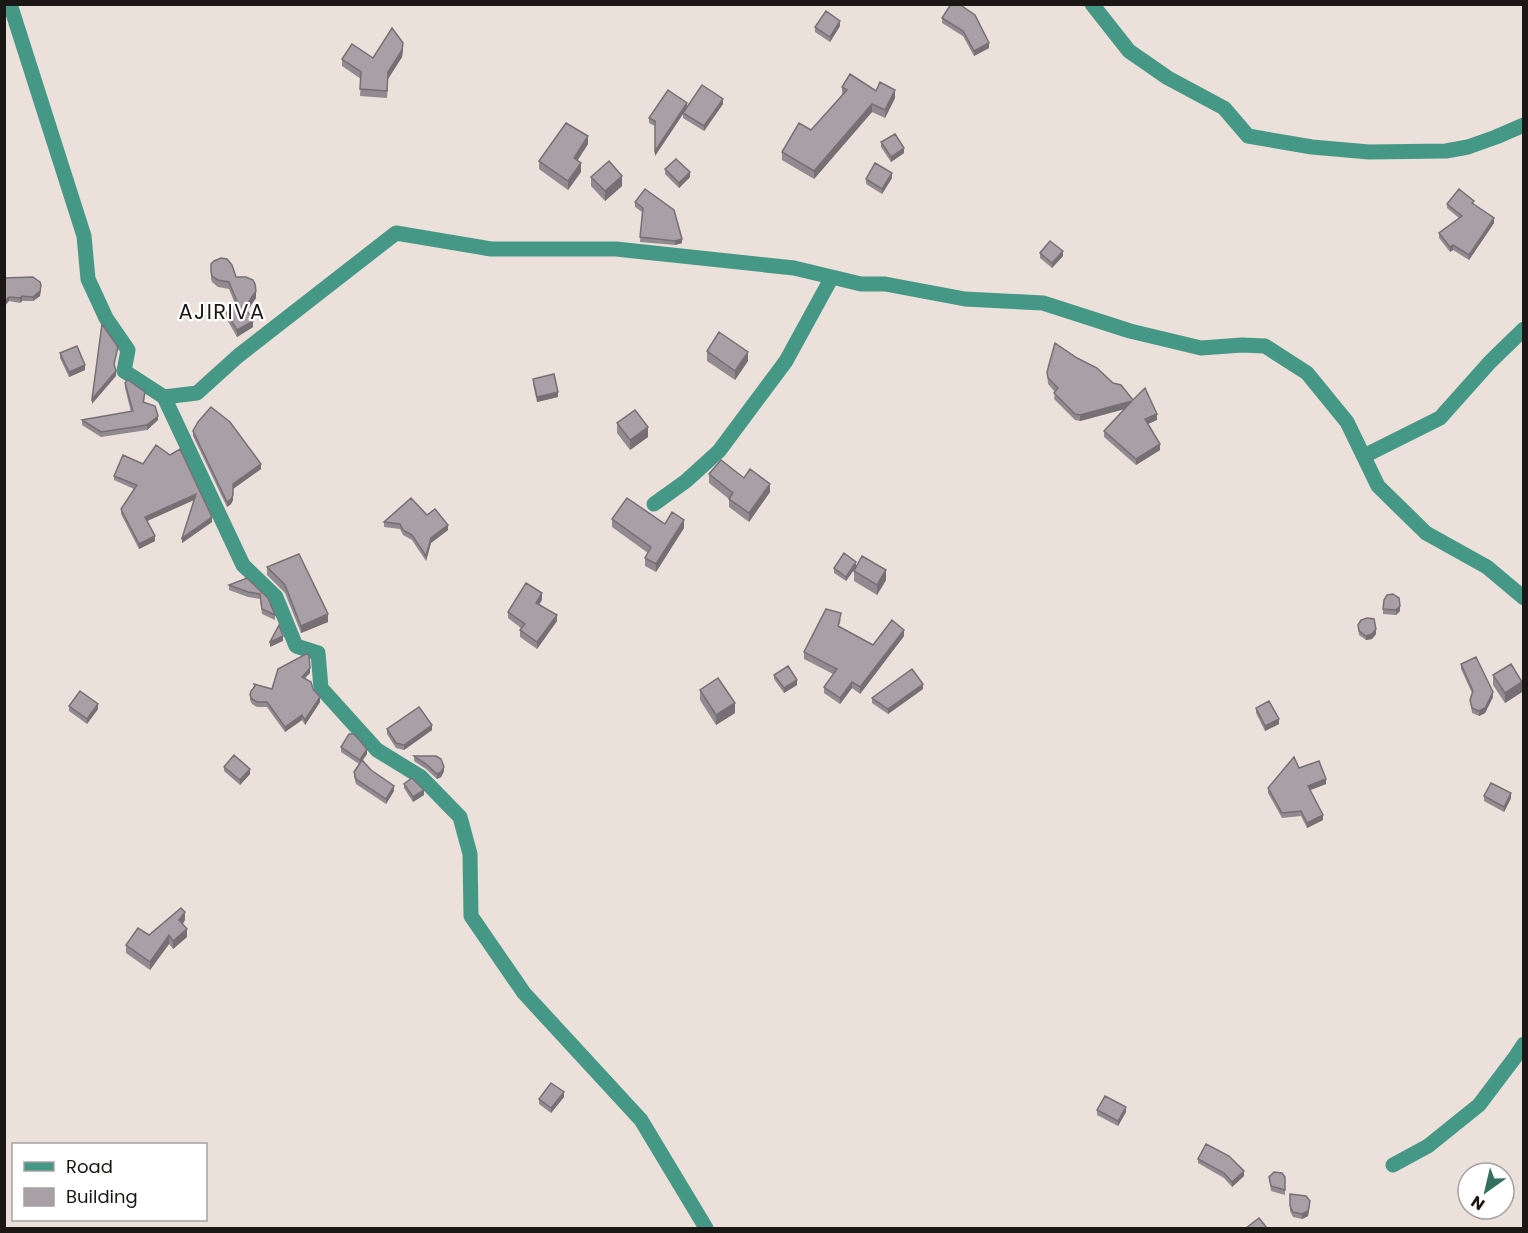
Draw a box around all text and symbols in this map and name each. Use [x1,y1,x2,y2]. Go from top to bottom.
district label: AJIRIVA [178,297,266,326]
legend [12,1143,207,1221]
text: Road [66,1154,113,1179]
north arrow [1456,1161,1516,1221]
text: Building [66,1184,138,1209]
text: N [1466,1190,1489,1216]

